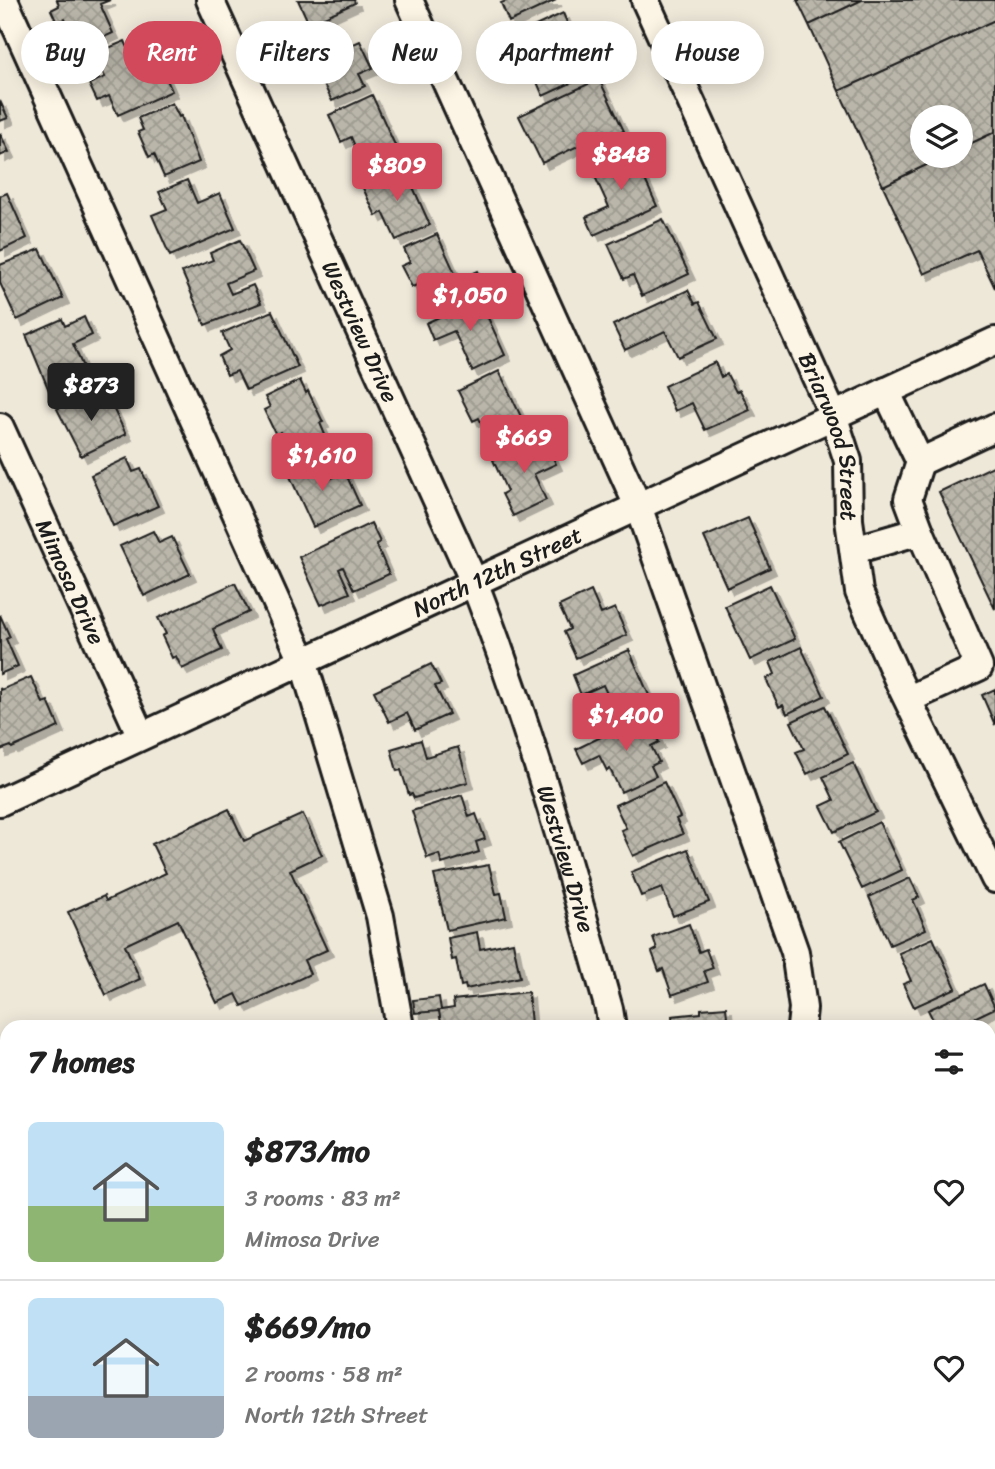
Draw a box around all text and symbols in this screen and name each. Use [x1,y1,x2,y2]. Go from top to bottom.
chip: Buy [21,21,109,84]
chip: Rent [123,21,222,84]
chip: Filters [236,21,354,84]
chip: New [368,21,462,84]
chip: Apartment [476,21,637,84]
chip: House [651,21,764,84]
map controls [910,105,973,168]
button: layers [910,105,973,168]
pin: $848 [580,132,662,192]
text: $848 [592,134,650,175]
pin: $809 [356,144,438,203]
text: $809 [368,145,426,186]
street label: Westview Drive [310,254,411,409]
pin: $1,050 [413,274,527,333]
text: $1,050 [433,275,507,316]
street label: Briarwood Street [787,345,870,521]
pin: $873 [50,364,132,423]
text: $873 [63,365,119,406]
pin: $669 [483,416,565,475]
text: $669 [496,417,552,458]
pin: $1,610 [265,434,379,493]
text: $1,610 [288,435,357,476]
street label: Mimosa Drive [24,512,117,652]
street label: North 12th Street [405,514,589,629]
pin: $1,400 [569,694,683,753]
text: $1,400 [589,695,663,736]
street label: Westview Drive [525,780,607,938]
text: 7 homes [28,1035,135,1089]
icon: filters [930,1043,968,1081]
text: $873/mo [245,1124,370,1178]
icon: home [84,1150,168,1234]
icon: heart [930,1173,968,1211]
text: 3 rooms · 83 m² [245,1178,401,1219]
text: Mimosa Drive [245,1219,380,1260]
text: $669/mo [245,1300,371,1354]
icon: home [84,1326,168,1410]
icon: heart [930,1349,968,1387]
text: 2 rooms · 58 m² [245,1354,403,1395]
text: North 12th Street [245,1395,428,1436]

